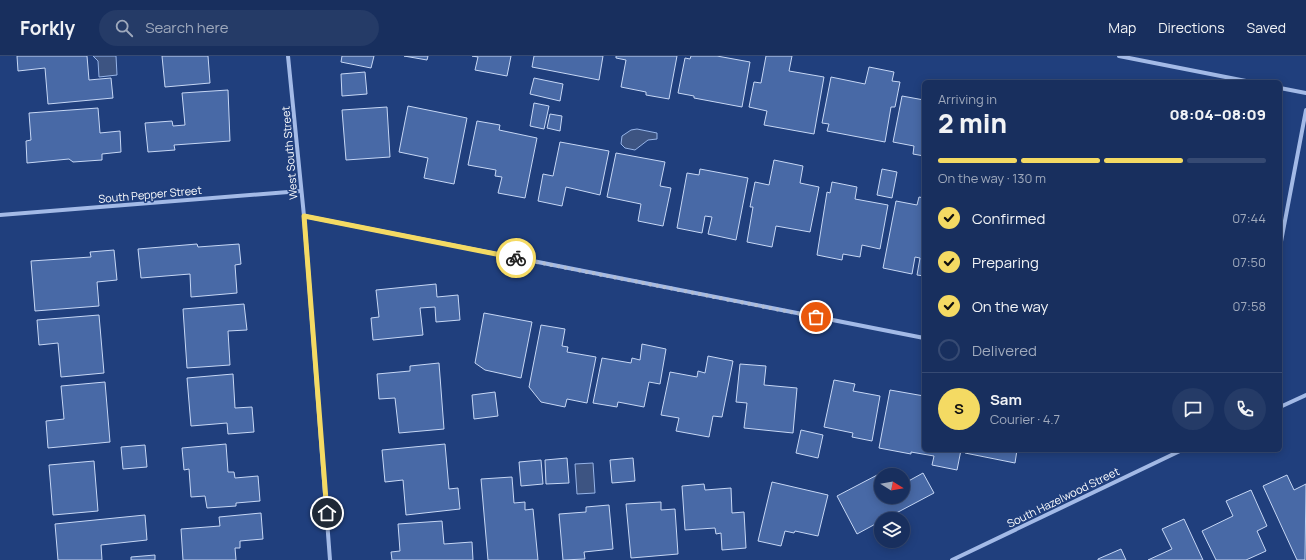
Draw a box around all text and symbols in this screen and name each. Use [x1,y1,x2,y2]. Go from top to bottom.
search box [99,10,379,46]
text: Forkly [20,15,75,41]
icon: search [113,17,135,39]
text: Search here [145,17,229,38]
text: Map [1108,18,1136,37]
text: Directions [1158,18,1225,37]
text: Saved [1247,18,1286,37]
text: Arriving in [938,90,997,108]
text: 08:04–08:09 [1170,104,1266,125]
text: 2 min [938,105,1007,141]
street label: West South Street [277,106,301,200]
text: On the way · 130 m [938,169,1046,187]
street label: South Pepper Street [98,182,202,206]
icon: check [938,207,960,229]
text: Confirmed [972,208,1045,229]
text: 07:44 [1232,209,1266,227]
courier [496,238,536,278]
icon: bike [505,247,527,269]
icon: check [938,251,960,273]
text: Preparing [972,252,1039,273]
text: 07:50 [1232,253,1266,271]
icon: check [938,295,960,317]
text: On the way [972,296,1048,317]
text: 07:58 [1233,297,1266,315]
pin [799,300,833,334]
icon: bag [805,306,827,328]
text: Delivered [972,340,1037,361]
button: chat [1172,388,1214,430]
button: phone [1224,388,1266,430]
text: Sam [990,389,1022,410]
text: S [954,398,964,419]
text: Courier · 4.7 [990,410,1060,428]
street label: South Hazelwood Street [1004,463,1122,531]
north arrow [874,468,910,504]
map controls [874,468,910,548]
pin [310,496,344,530]
icon: home [316,502,338,524]
button: layers [874,512,910,548]

